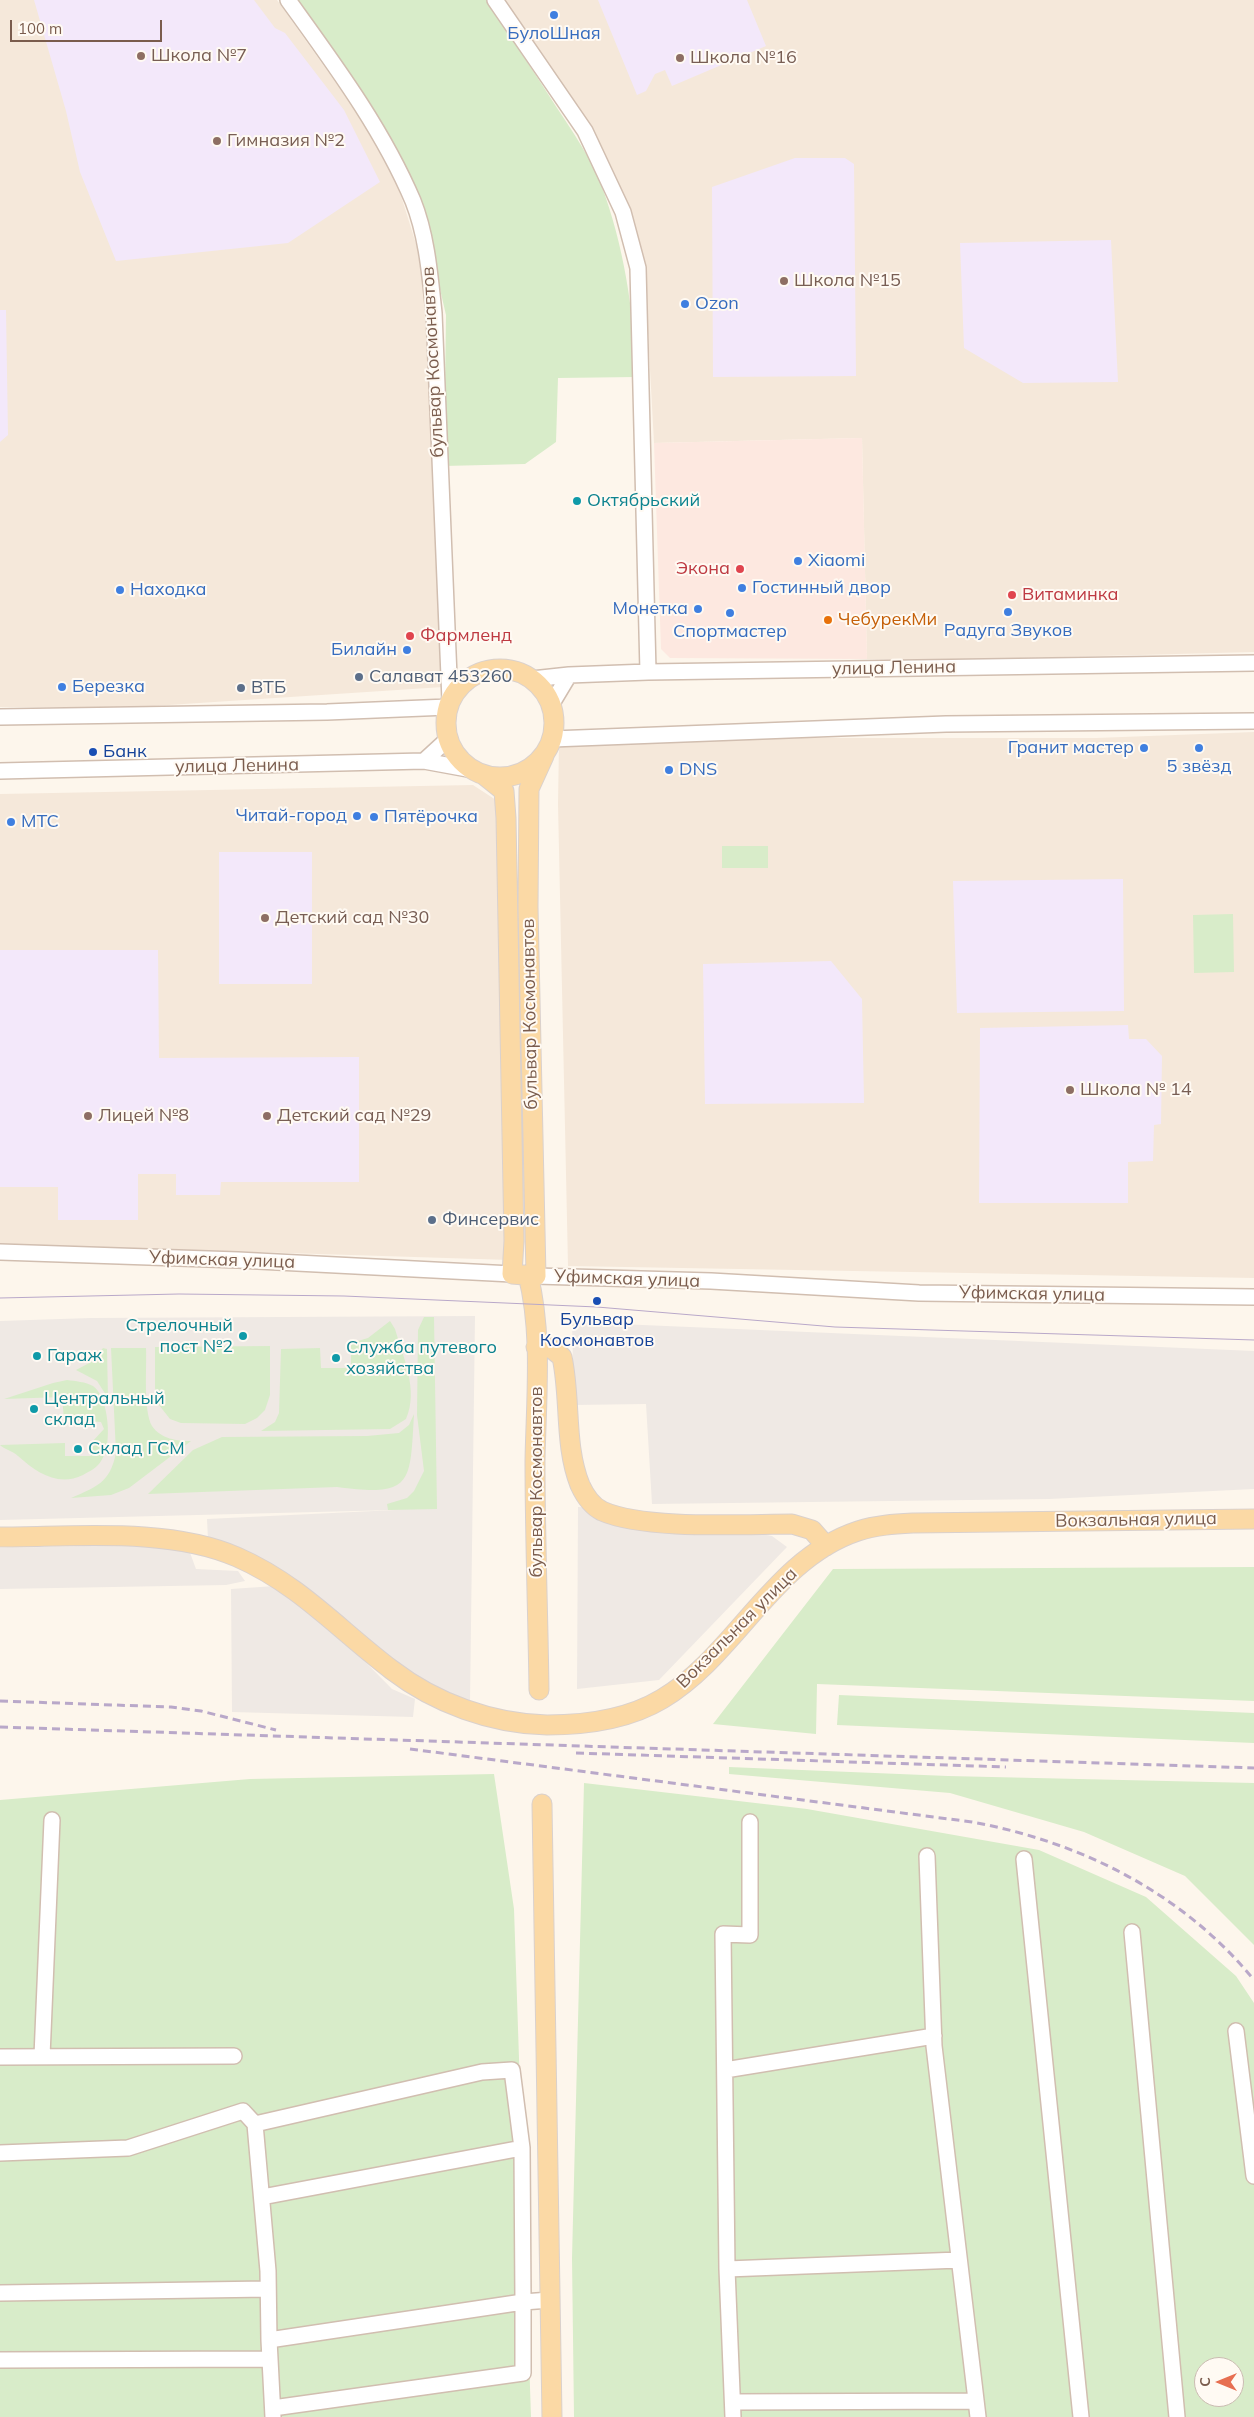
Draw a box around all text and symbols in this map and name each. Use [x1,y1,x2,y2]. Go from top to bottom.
marker: БулоШная [548,9,560,21]
scale bar [12,10,165,42]
text: 100 m [18,19,62,38]
place label: БулоШная [507,23,601,45]
place label: Школа №7 [151,45,247,67]
place label: Школа №16 [690,47,797,69]
marker: Школа №7 [135,50,147,62]
marker: Школа №16 [674,52,686,64]
place label: Гимназия №2 [227,130,345,152]
marker: Гимназия №2 [211,135,223,147]
street label: бульвар Космонавтов [417,266,449,458]
place label: Школа №15 [794,270,901,292]
marker: Школа №15 [778,275,790,287]
place label: Ozon [695,293,739,315]
marker: Ozon [679,298,691,310]
place label: Октябрьский [587,490,700,512]
marker: Октябрьский [571,495,583,507]
place label: Xiaomi [808,550,865,572]
marker: Xiaomi [792,555,804,567]
place label: Экона [676,558,730,580]
marker: Экона [734,563,746,575]
place label: Гостинный двор [752,577,891,599]
place label: Находка [130,579,206,601]
marker: Гостинный двор [736,582,748,594]
marker: Находка [114,584,126,596]
place label: Витаминка [1022,584,1118,606]
marker: Витаминка [1006,589,1018,601]
place label: Монетка [613,598,688,620]
marker: Монетка [692,603,704,615]
marker: Радуга Звуков [1002,606,1014,618]
marker: Спортмастер [724,607,736,619]
place label: ЧебурекМи [838,609,937,631]
marker: ЧебурекМи [822,614,834,626]
place label: Радуга Звуков [944,620,1072,642]
place label: Спортмастер [673,621,787,643]
place label: Фармленд [420,625,512,647]
marker: Фармленд [404,630,416,642]
place label: Билайн [331,639,397,661]
marker: Билайн [401,644,413,656]
street label: улица Ленина [832,656,956,680]
place label: Салават 453260 [369,666,512,688]
marker: Салават 453260 [353,671,365,683]
place label: Березка [72,676,145,698]
place label: ВТБ [251,677,286,699]
marker: Березка [56,681,68,693]
marker: ВТБ [235,682,247,694]
place label: Гранит мастер [1008,737,1134,759]
place label: Банк [103,741,147,763]
marker: Гранит мастер [1138,742,1150,754]
marker: 5 звёзд [1193,742,1205,754]
marker: Банк [87,746,99,758]
street label: улица Ленина [175,754,299,778]
place label: 5 звёзд [1167,756,1231,778]
place label: DNS [679,759,717,781]
marker: DNS [663,764,675,776]
place label: Читай-город [235,805,347,827]
place label: Пятёрочка [384,806,478,828]
marker: Читай-город [351,810,363,822]
place label: МТС [21,811,59,833]
marker: Пятёрочка [368,811,380,823]
marker: МТС [5,816,17,828]
place label: Детский сад №30 [275,907,429,929]
marker: Детский сад №30 [259,912,271,924]
street label: бульвар Космонавтов [518,918,542,1110]
place label: Школа № 14 [1080,1079,1192,1101]
marker: Школа № 14 [1064,1084,1076,1096]
place label: Лицей №8 [98,1105,189,1127]
place label: Детский сад №29 [277,1105,431,1127]
marker: Лицей №8 [82,1110,94,1122]
marker: Детский сад №29 [261,1110,273,1122]
place label: Финсервис [442,1209,539,1231]
marker: Финсервис [426,1214,438,1226]
street label: Уфимская улица [149,1247,295,1273]
street label: Уфимская улица [554,1266,700,1292]
street label: Уфимская улица [959,1282,1105,1306]
marker: Бульвар Космонавтов [591,1295,603,1307]
place label: Бульвар Космонавтов [540,1309,654,1352]
place label: Стрелочный пост №2 [126,1315,233,1358]
marker: Стрелочный пост №2 [237,1330,249,1342]
place label: Служба путевого хозяйства [346,1337,497,1380]
place label: Гараж [47,1345,102,1367]
marker: Гараж [31,1350,43,1362]
marker: Служба путевого хозяйства [330,1352,342,1364]
street label: бульвар Космонавтов [526,1386,548,1578]
place label: Центральный склад [44,1388,165,1430]
marker: Центральный склад [28,1403,40,1415]
place label: Склад ГСМ [88,1438,185,1460]
marker: Склад ГСМ [72,1443,84,1455]
street label: Вокзальная улица [1055,1508,1217,1532]
street label: Вокзальная улица [672,1563,802,1693]
north arrow [1194,2357,1244,2407]
text: С [1196,2377,1214,2387]

